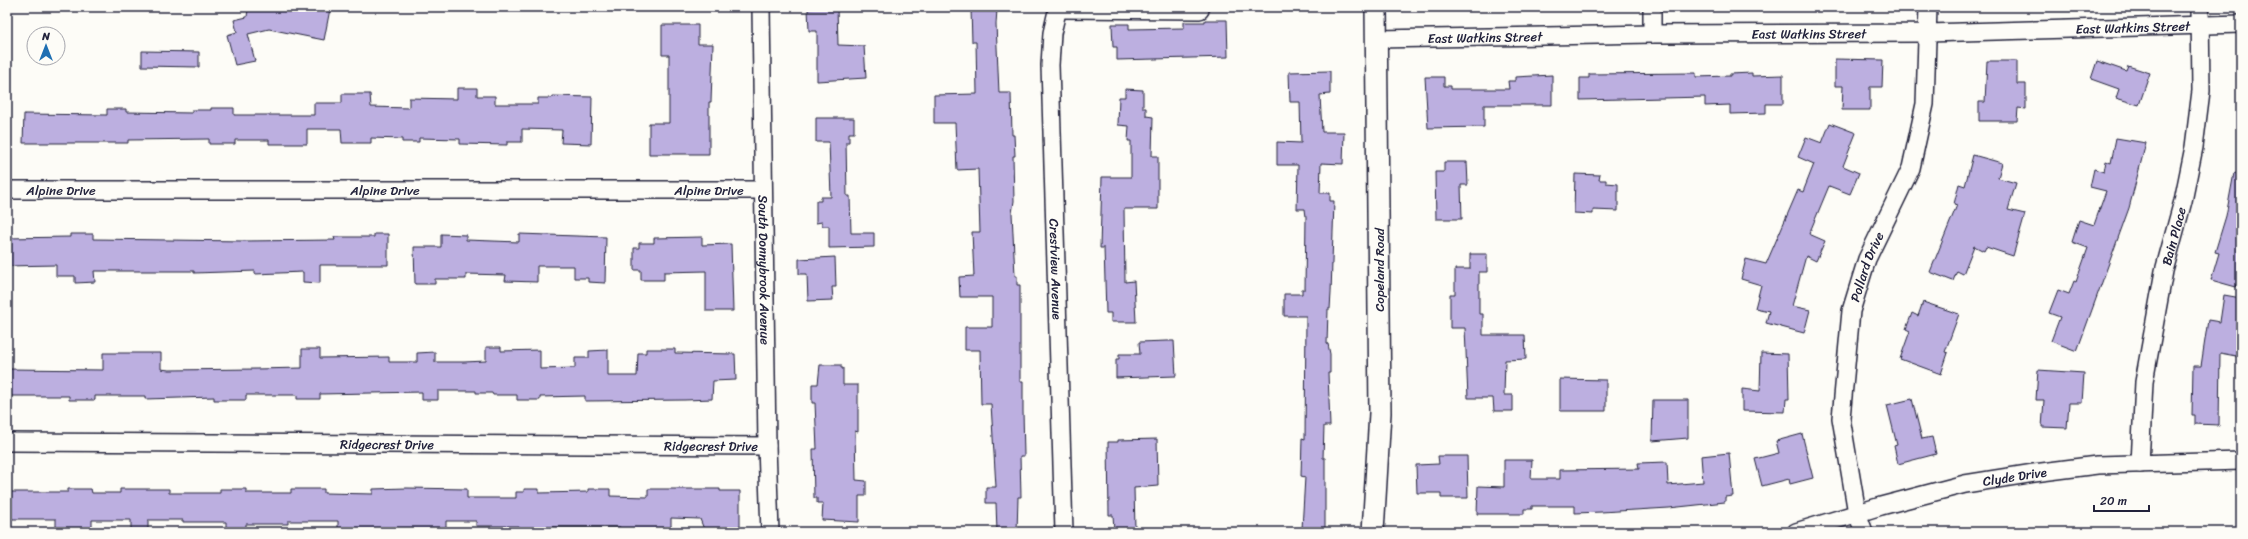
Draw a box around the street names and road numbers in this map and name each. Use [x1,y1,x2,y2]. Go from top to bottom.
street label: East Watkins Street [2075,14,2191,40]
street label: East Watkins Street [1752,22,1867,45]
street label: East Watkins Street [1427,24,1543,50]
street label: Alpine Drive [25,179,96,202]
street label: Alpine Drive [349,179,420,202]
street label: Alpine Drive [673,179,744,202]
street label: South Donnybrook Avenue [752,195,777,345]
street label: Bain Place [2155,204,2192,268]
street label: Crestview Avenue [1043,218,1069,320]
street label: Copeland Road [1368,227,1391,312]
street label: Pollard Drive [1843,227,1890,305]
street label: Ridgecrest Drive [340,432,434,456]
street label: Ridgecrest Drive [664,434,758,457]
street label: Clyde Drive [1981,460,2048,493]

